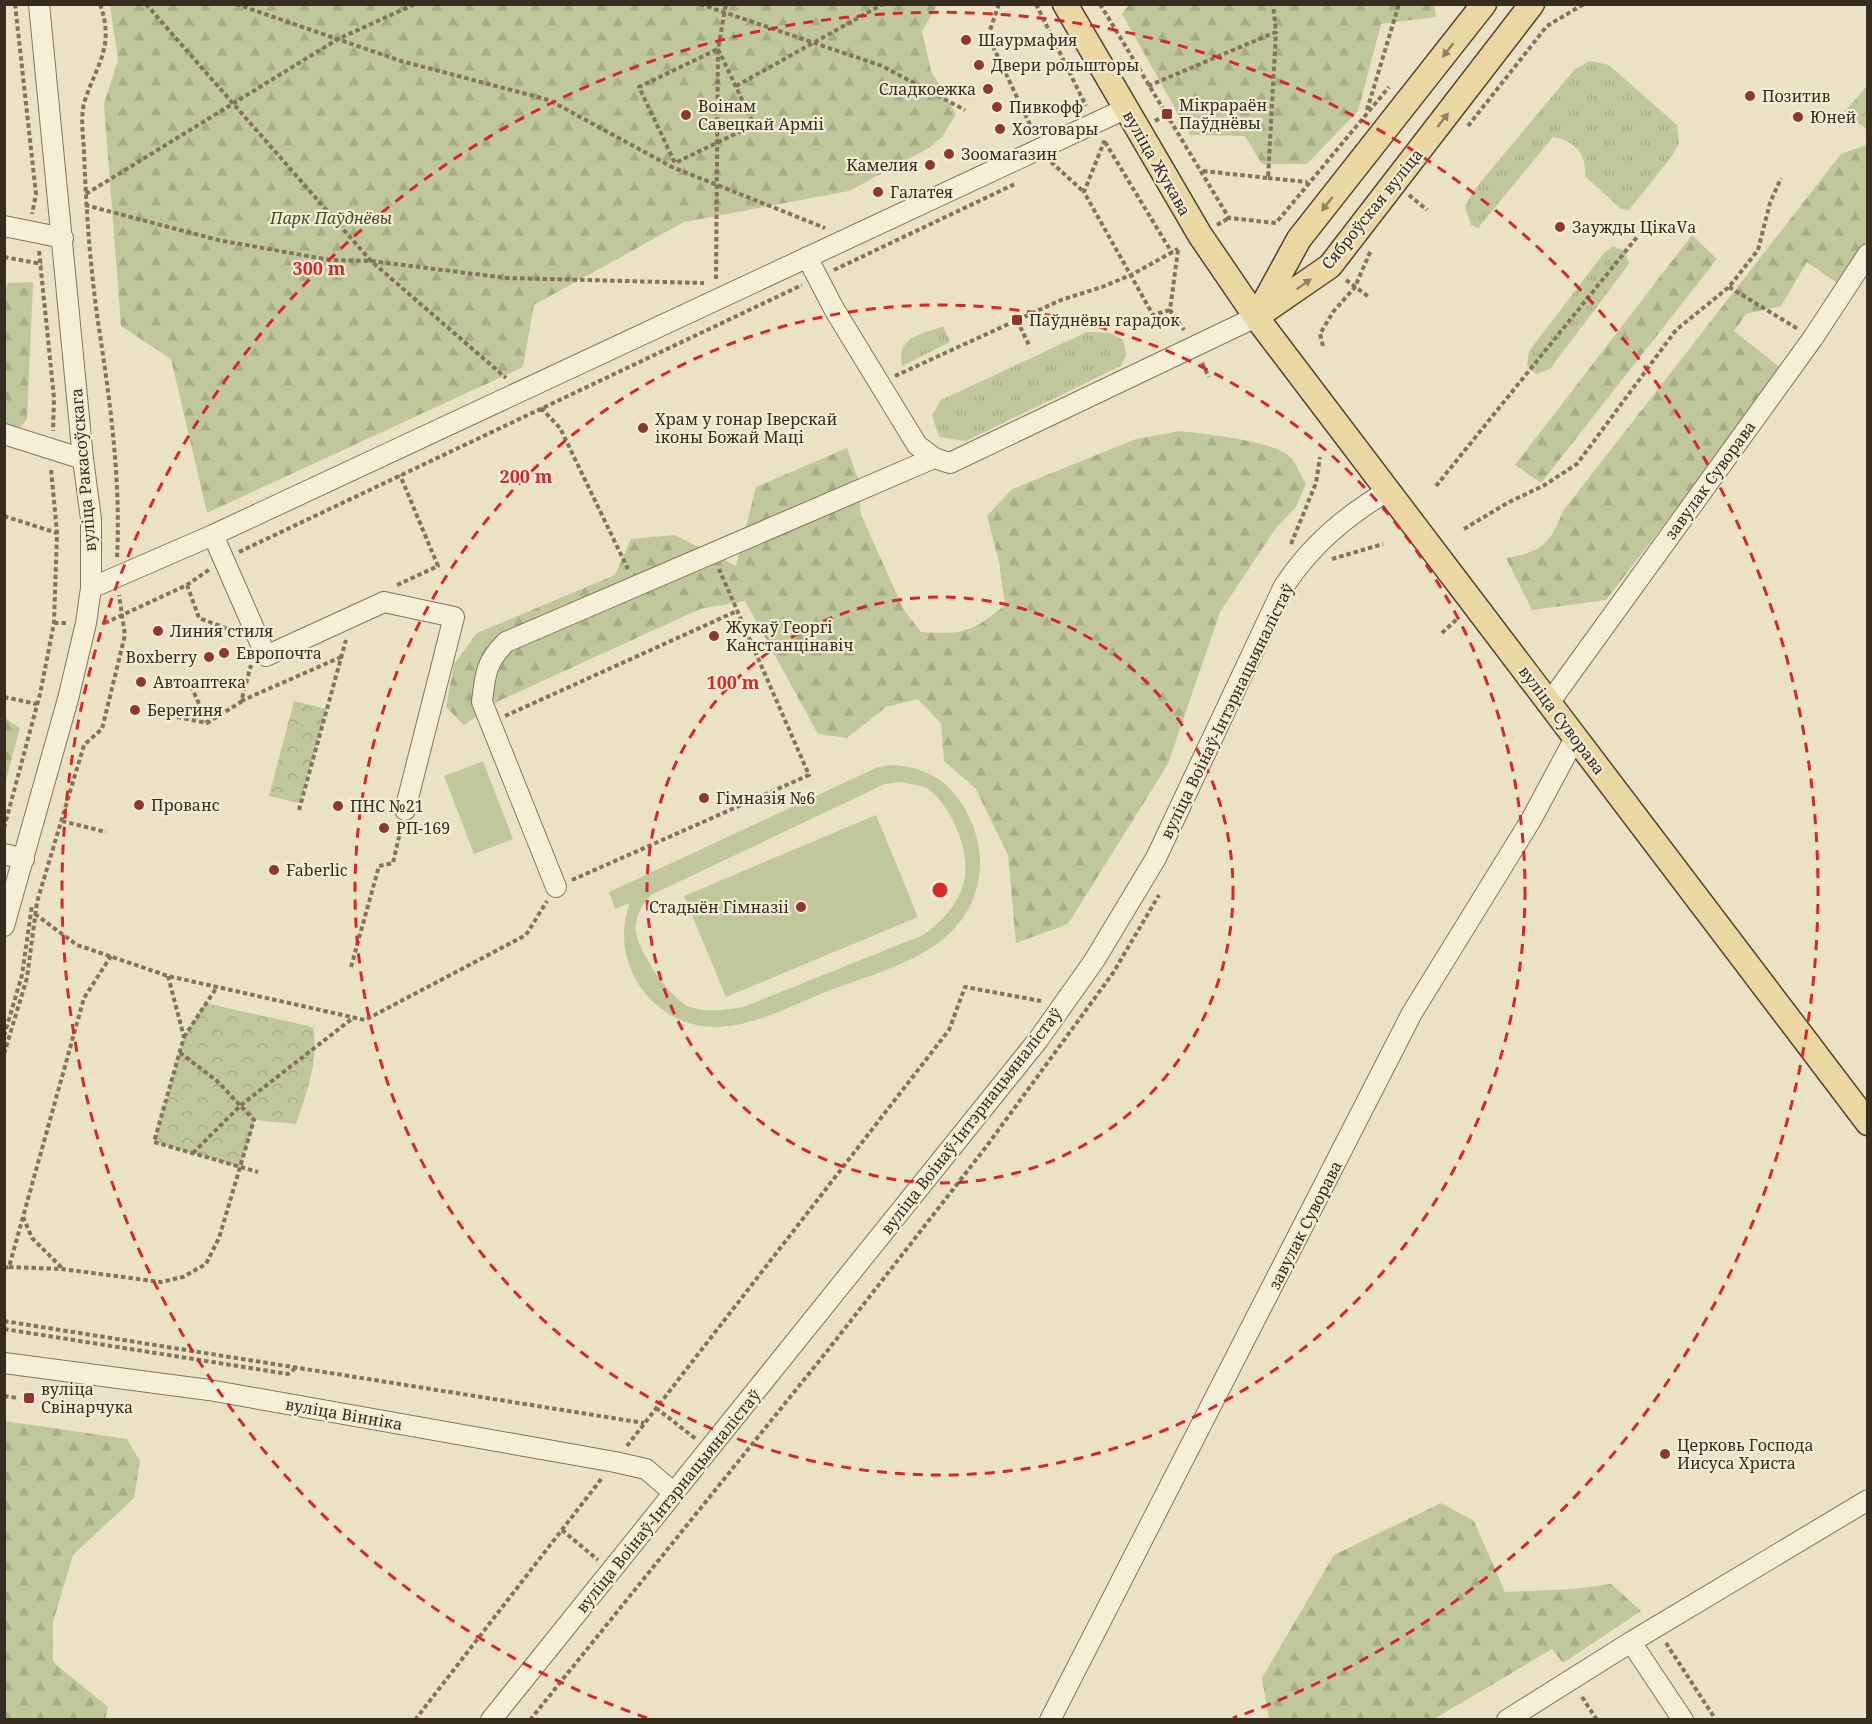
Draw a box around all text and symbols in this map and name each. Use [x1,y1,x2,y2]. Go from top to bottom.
place label: Шаурмафия [978,29,1077,51]
marker: Шаурмафия [959,33,973,47]
one-way arrow [1443,43,1455,58]
place label: Двери рольшторы [991,54,1139,76]
marker: Двери рольшторы [972,58,986,72]
place label: Сладкоежка [879,78,976,100]
marker: Сладкоежка [981,82,995,96]
place label: Позитив [1762,85,1831,107]
marker: Позитив [1743,89,1757,103]
place label: Мікрараён Паўднёвы [1179,94,1267,134]
place label: Воінам Савецкай Арміі [698,95,825,135]
place label: Пивкофф [1009,96,1083,118]
marker: Пивкофф [990,100,1004,114]
street label: вуліца Жукава [1118,106,1196,220]
place label: Юней [1810,106,1857,128]
marker: Мікрараён Паўднёвы [1160,107,1174,121]
marker: Воінам Савецкай Арміі [679,108,693,122]
marker: Юней [1791,110,1805,124]
one-way arrow [1437,112,1449,128]
place label: Хозтовары [1012,118,1098,140]
marker: Хозтовары [993,122,1007,136]
place label: Зоомагазин [961,143,1057,165]
street label: Сяброўская вуліца [1316,144,1428,274]
marker: Зоомагазин [942,147,956,161]
place label: Камелия [846,154,918,176]
marker: Камелия [923,158,937,172]
place label: Галатея [890,181,953,203]
marker: Галатея [871,185,885,199]
one-way arrow [1322,196,1334,211]
park label: Парк Паўднёвы [269,207,392,229]
place label: Заужды ЦікаVа [1572,216,1696,238]
marker: Заужды ЦікаVа [1553,220,1567,234]
text: 300 m [293,256,346,280]
one-way arrow [1296,278,1312,290]
place label: Паўднёвы гарадок [1029,309,1180,331]
marker: Паўднёвы гарадок [1010,313,1024,327]
street label: вуліца Ракасоўскага [65,387,101,553]
place label: Храм у гонар Іверскай іконы Божай Маці [655,408,838,448]
street label: завулак Суворава [1660,416,1760,544]
marker: Храм у гонар Іверскай іконы Божай Маці [636,421,650,435]
text: 200 m [500,464,553,488]
street label: вуліца Воінаў-Інтэрнацыяналістаў [1155,579,1299,843]
place label: Жукаў Георгі Канстанцінавіч [725,616,854,656]
place label: Линия стиля [170,620,273,642]
marker: Линия стиля [151,624,165,638]
marker: Жукаў Георгі Канстанцінавіч [707,629,721,643]
place label: Европочта [236,642,322,664]
place label: Boxberry [126,646,198,668]
marker: Европочта [217,646,231,660]
marker: Boxberry [202,650,216,664]
street label: вуліца Суворава [1514,661,1610,779]
text: 100 m [707,670,760,694]
place label: Автоаптека [153,671,246,693]
marker: Автоаптека [134,675,148,689]
place label: Берегиня [147,699,223,721]
marker: Берегиня [128,703,142,717]
place label: Гімназія №6 [716,787,815,809]
marker: Гімназія №6 [697,791,711,805]
place label: Прованс [151,794,220,816]
place label: ПНС №21 [350,795,424,817]
marker: Прованс [132,798,146,812]
marker: ПНС №21 [331,799,345,813]
place label: РП-169 [396,817,450,839]
marker: РП-169 [377,821,391,835]
place label: Faberlic [286,859,348,881]
marker: Faberlic [267,863,281,877]
centre of rings [930,880,950,900]
place label: Стадыён Гімназіі [649,896,789,918]
marker: Стадыён Гімназіі [794,900,808,914]
street label: вуліца Воінаў-Інтэрнацыяналістаў [876,1002,1067,1239]
street label: завулак Суворава [1263,1157,1347,1293]
place label: вуліца Свінарчука [41,1378,133,1418]
street label: вуліца Воінаў-Інтэрнацыяналістаў [571,1384,766,1617]
marker: вуліца Свінарчука [22,1391,36,1405]
street label: вуліца Вінніка [284,1393,404,1435]
place label: Церковь Господа Иисуса Христа [1677,1434,1814,1474]
marker: Церковь Господа Иисуса Христа [1658,1447,1672,1461]

